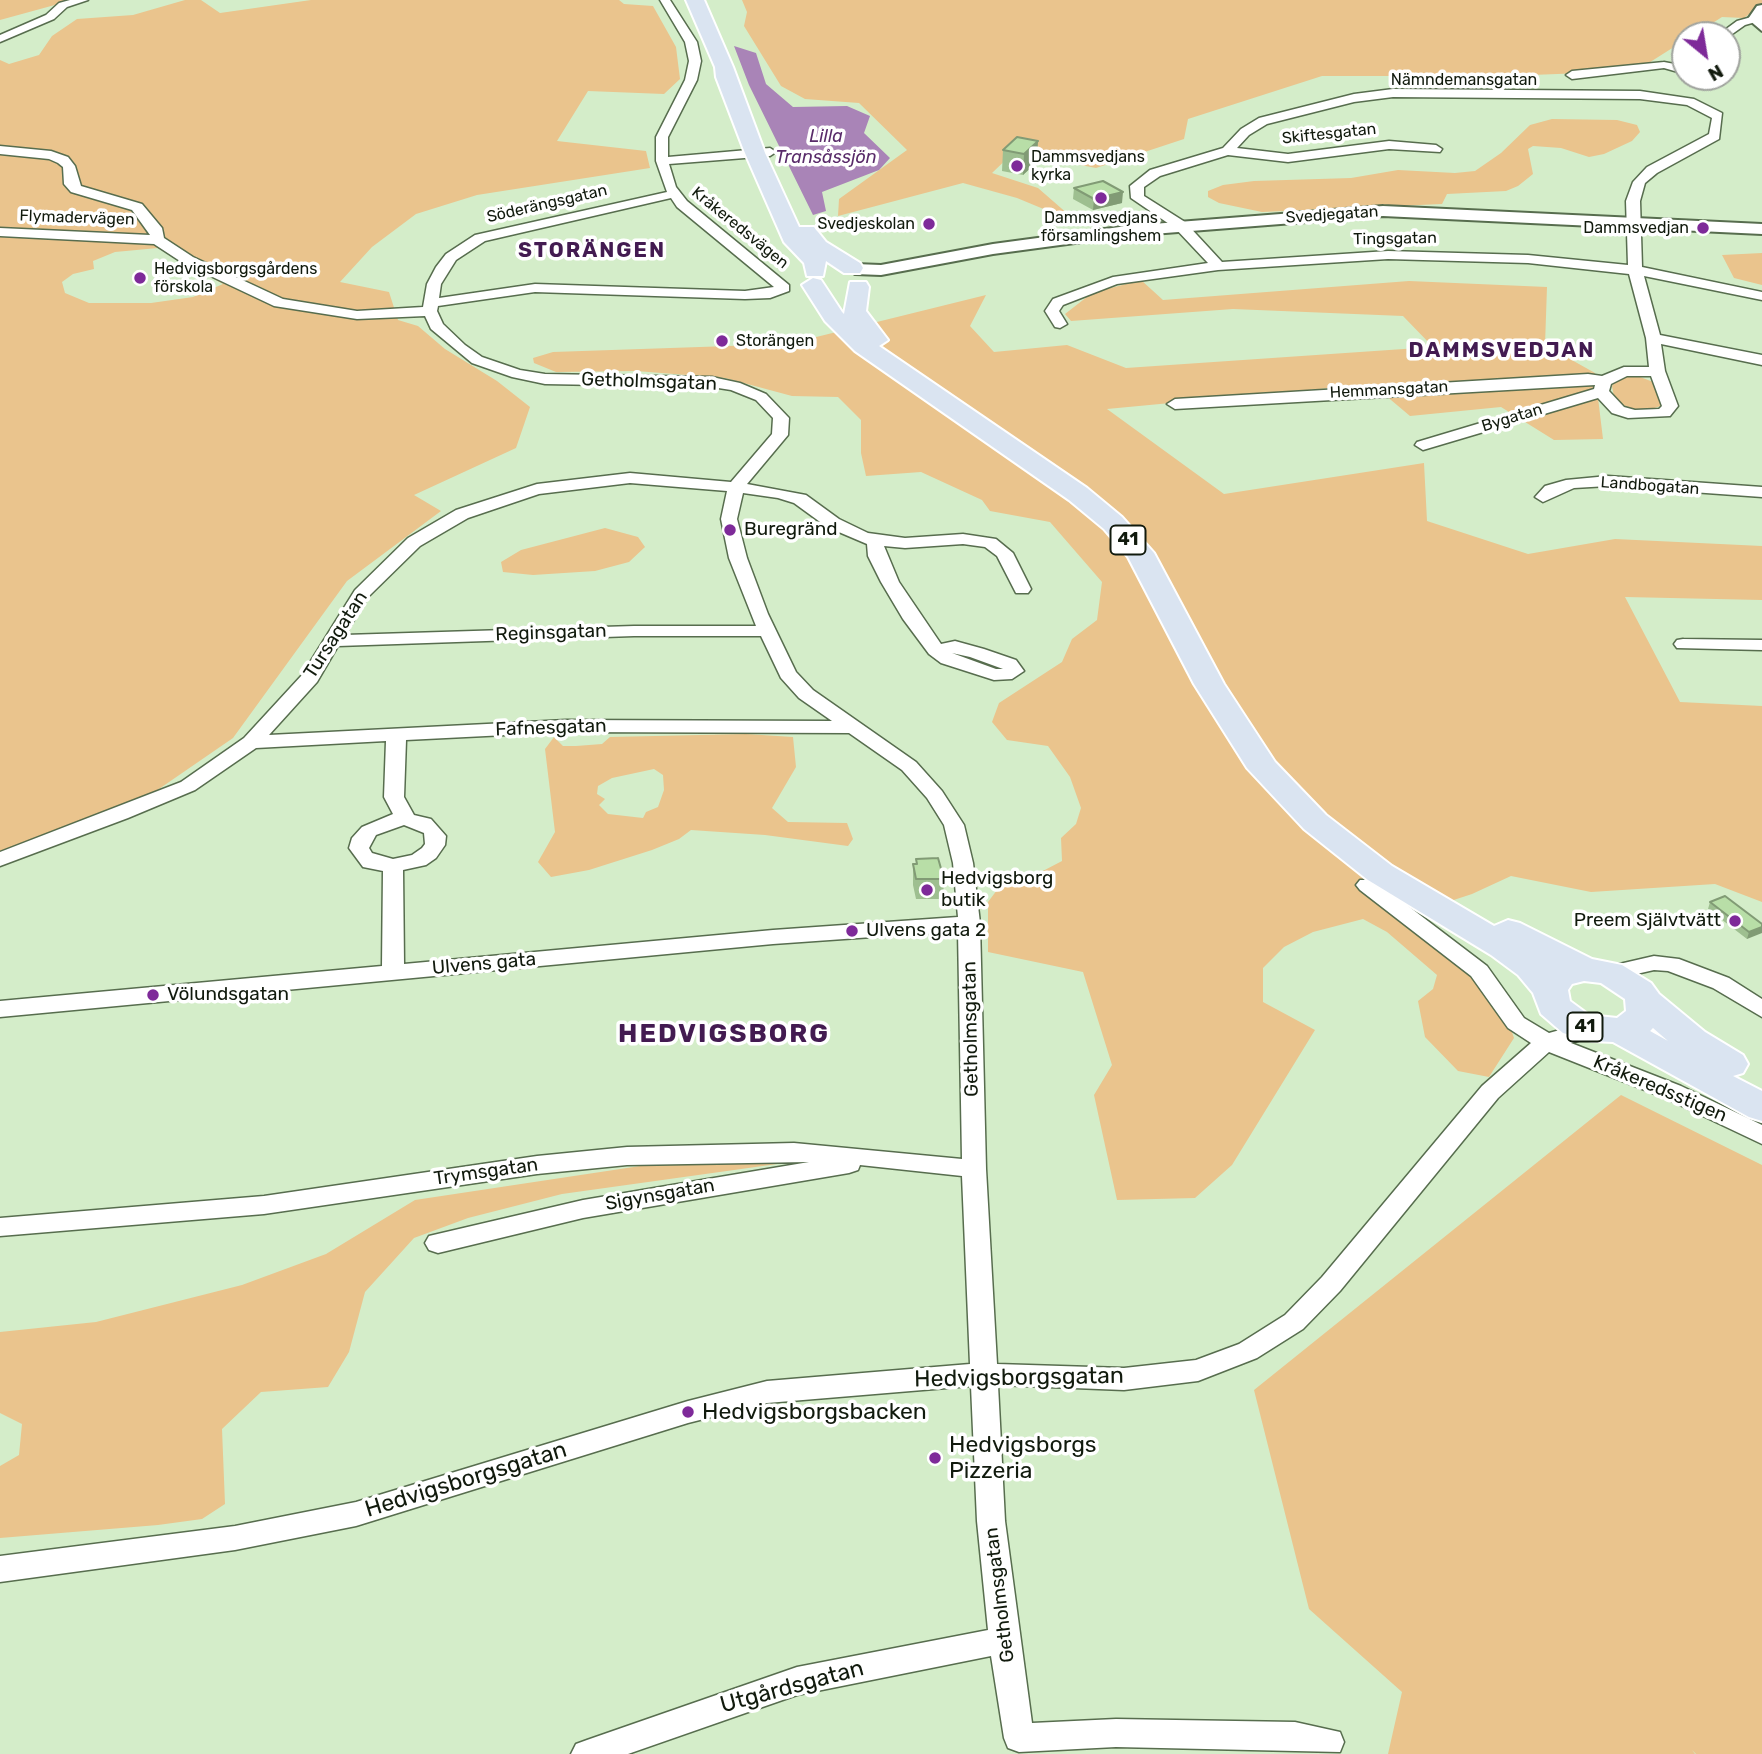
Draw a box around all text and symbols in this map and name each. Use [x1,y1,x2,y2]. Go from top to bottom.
north arrow [1671,21,1741,91]
text: N [1704,60,1727,86]
street label: Nämndemansgatan [1391,70,1537,90]
street label: Skiftesgatan [1281,120,1377,148]
water label: Lilla Transåssjön [775,126,877,168]
place label: Dammsvedjans kyrka [1031,147,1145,185]
marker: Dammsvedjans kyrka [1009,158,1025,174]
street label: Söderängsgatan [485,181,609,227]
street label: Kråkeredsvägen [688,183,792,273]
marker: Dammsvedjans församlingshem [1093,190,1109,206]
street label: Svedjegatan [1285,202,1379,228]
street label: Flymadervägen [19,206,135,230]
place label: Dammsvedjans församlingshem [1041,208,1161,246]
place label: Svedjeskolan [817,214,915,234]
marker: Svedjeskolan [921,216,937,232]
place label: Dammsvedjan [1583,218,1689,238]
marker: Dammsvedjan [1695,220,1711,236]
street label: Tingsgatan [1353,229,1437,249]
district label: STORÄNGEN [519,238,665,264]
place label: Hedvigsborgsgårdens förskola [154,259,317,297]
marker: Hedvigsborgsgårdens förskola [132,270,148,286]
place label: Storängen [736,331,814,351]
marker: Storängen [714,333,730,349]
district label: DAMMSVEDJAN [1410,338,1594,364]
street label: Getholmsgatan [581,368,717,396]
street label: Hemmansgatan [1329,377,1449,403]
street label: Bygatan [1479,400,1545,436]
street label: Landbogatan [1600,473,1700,499]
place label: Buregränd [744,519,838,541]
marker: Buregränd [722,522,738,538]
road number: 41 [1110,526,1146,554]
street label: Tursagatan [299,587,373,683]
street label: Reginsgatan [495,620,607,646]
street label: Fafnesgatan [495,715,607,741]
place label: Hedvigsborg butik [941,868,1053,912]
marker: Hedvigsborg butik [919,882,935,898]
place label: Preem Självtvätt [1574,910,1721,932]
marker: Preem Självtvätt [1727,913,1743,929]
place label: Ulvens gata 2 [866,920,986,942]
marker: Ulvens gata 2 [844,923,860,939]
street label: Ulvens gata [431,948,537,980]
street label: Getholmsgatan [958,961,984,1097]
place label: Völundsgatan [167,984,289,1006]
marker: Völundsgatan [145,987,161,1003]
road number: 41 [1568,1012,1602,1042]
district label: HEDVIGSBORG [619,1018,829,1050]
street label: Kråkeredsstigen [1590,1051,1730,1127]
street label: Trymsgatan [432,1153,540,1191]
street label: Sigynsgatan [604,1174,716,1216]
street label: Hedvigsborgsgatan [914,1362,1124,1394]
place label: Hedvigsborgsbacken [702,1398,927,1426]
marker: Hedvigsborgsbacken [680,1404,696,1420]
place label: Hedvigsborgs Pizzeria [949,1431,1097,1485]
street label: Hedvigsborgsgatan [362,1436,570,1524]
marker: Hedvigsborgs Pizzeria [927,1450,943,1466]
street label: Getholmsgatan [980,1526,1020,1664]
street label: Utgårdsgatan [717,1655,867,1719]

